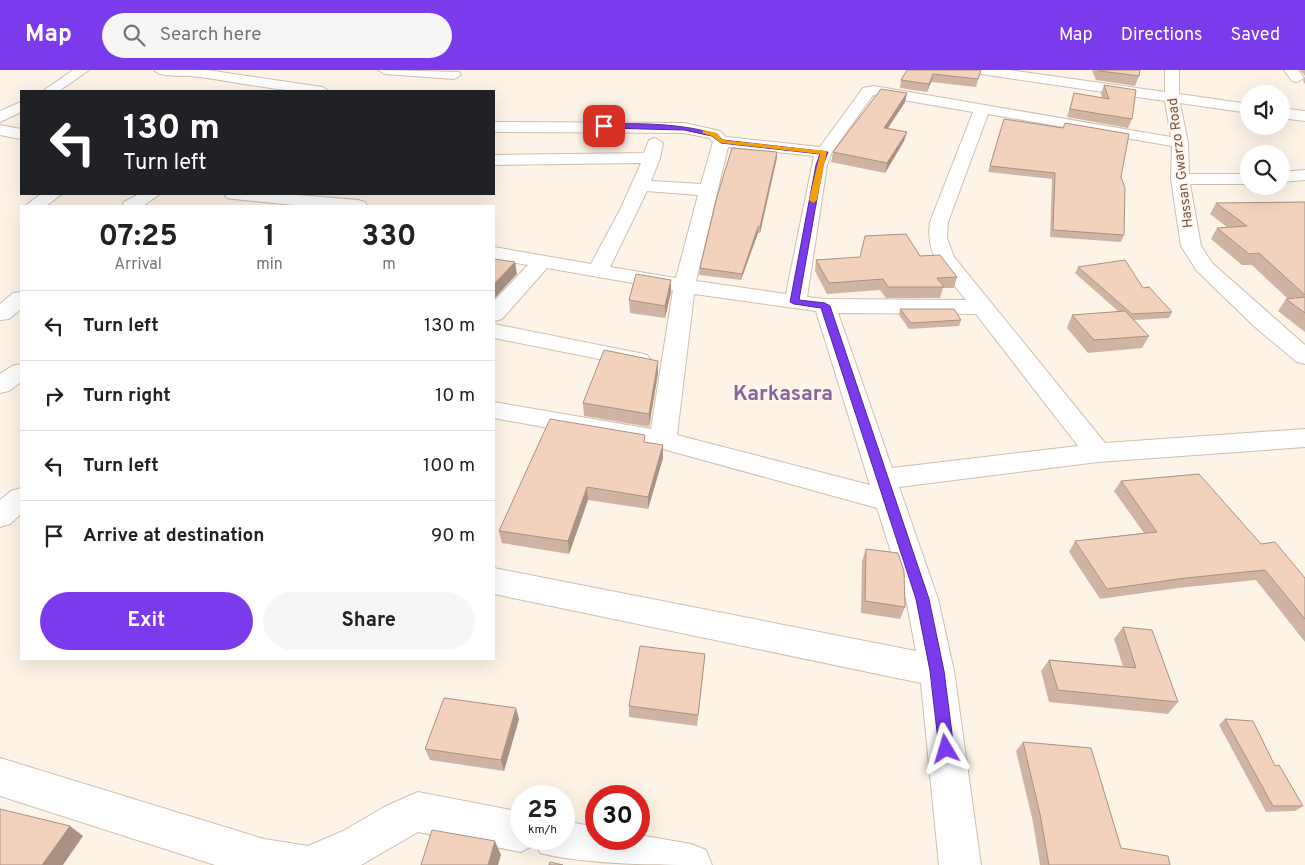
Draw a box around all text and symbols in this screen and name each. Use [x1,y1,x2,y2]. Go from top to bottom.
search box [102,13,452,58]
text: Map [25,20,72,50]
icon: search [120,21,148,49]
text: Search here [160,23,261,47]
text: Map [1059,24,1093,47]
text: Directions [1121,24,1203,47]
text: Saved [1231,24,1280,47]
map controls [1240,85,1290,195]
button: sound [1240,85,1290,135]
street label: Hassan Gwarzo Road [1165,97,1197,229]
pin [583,105,625,147]
text: 130 m [123,107,220,151]
icon: left [40,110,105,175]
icon: arrive [590,112,618,140]
button: search [1240,145,1290,195]
text: Turn left [123,150,206,177]
text: 07:25 [98,219,178,256]
text: 1 [264,219,276,256]
text: 330 [361,219,417,256]
text: Arrival [114,255,162,275]
text: min [256,255,283,275]
text: m [382,255,396,275]
icon: left [40,312,68,340]
text: Turn left [83,314,159,338]
text: 130 m [424,314,475,338]
district label: Karkasara [733,381,833,408]
icon: right [40,382,68,410]
text: Turn right [83,384,171,408]
text: 10 m [435,384,475,408]
icon: left [40,452,68,480]
text: Turn left [83,454,159,478]
text: 100 m [423,454,475,478]
icon: arrive [40,522,68,550]
text: Arrive at destination [83,524,264,548]
text: 90 m [431,524,475,548]
button: Exit [40,592,253,650]
button: Share [263,592,475,650]
position arrow [919,722,971,774]
speed limit sign: 30 [585,785,650,850]
text: 25 [527,795,558,827]
text: km/h [528,822,557,838]

